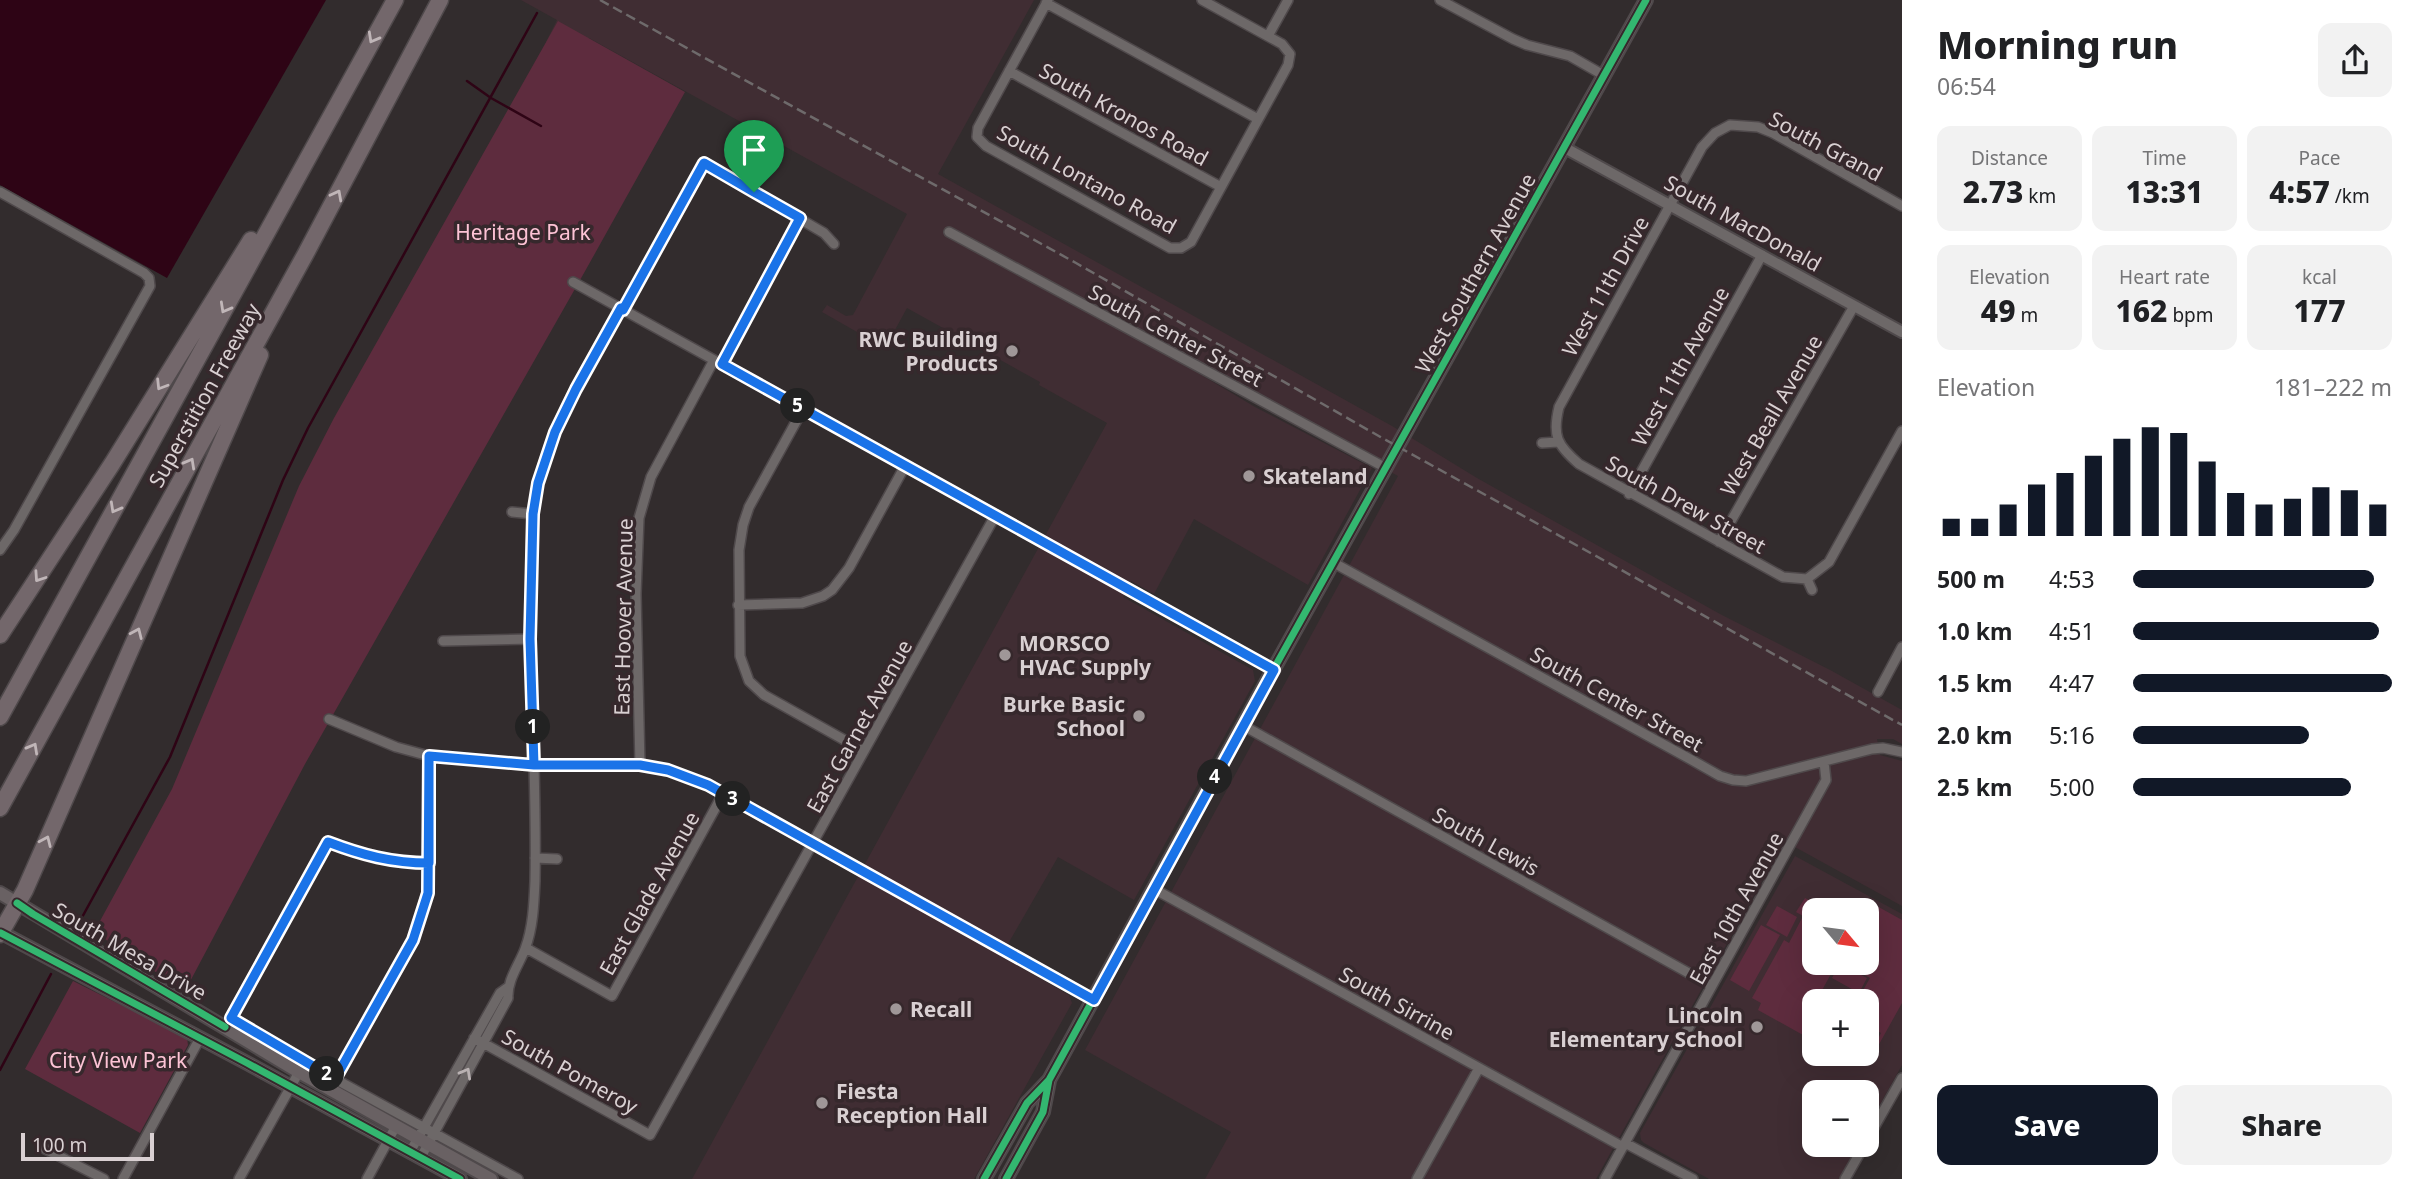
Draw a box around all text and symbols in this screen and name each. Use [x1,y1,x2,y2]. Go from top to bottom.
text: Morning run [1937,18,2178,70]
button: share [2318,23,2392,97]
one-way arrow [368,31,382,44]
street label: South Kronos Road [1035,56,1213,172]
text: 06:54 [1937,70,1996,102]
street label: South Grand [1764,104,1888,188]
street label: South Lontano Road [992,118,1182,240]
pin [724,120,784,192]
icon: arrive [735,131,773,169]
text: Distance [1971,145,2048,171]
text: Time [2143,145,2186,171]
text: Pace [2299,145,2341,171]
street label: West Southern Avenue [1408,168,1542,378]
street label: South MacDonald [1660,168,1826,278]
text: 2.73 [1963,171,2023,212]
text: 13:31 [2126,171,2203,212]
text: 4:57 [2269,171,2330,212]
text: km [2023,183,2056,209]
text: /km [2330,183,2370,209]
one-way arrow [328,190,342,202]
street label: West 11th Drive [1555,211,1655,361]
park label: Heritage Park [455,218,592,246]
text: Elevation [1969,264,2050,290]
text: Heart rate [2119,264,2210,290]
text: kcal [2302,264,2337,290]
street label: South Center Street [1084,277,1268,393]
street label: West 11th Avenue [1625,281,1735,451]
text: 49 [1981,290,2015,331]
text: 162 [2115,290,2167,331]
text: 177 [2293,290,2346,331]
street label: Superstition Freeway [142,298,266,492]
one-way arrow [220,301,233,314]
text: m [2015,302,2038,328]
text: bpm [2167,302,2214,328]
place label: RWC Building Products [859,325,998,377]
street label: West Beall Avenue [1714,329,1828,501]
marker: RWC Building Products [1004,343,1020,359]
text: Elevation [1937,371,2035,403]
text: 181–222 m [2274,371,2392,403]
one-way arrow [157,377,170,390]
pin: 5 [780,388,816,424]
text: 5 [792,392,803,418]
street label: South Drew Street [1601,448,1771,560]
one-way arrow [182,458,195,470]
place label: Skateland [1263,462,1368,490]
marker: Skateland [1241,468,1257,484]
one-way arrow [110,500,123,513]
street label: East Hoover Avenue [607,518,639,716]
text: 500 m [1937,563,2005,595]
text: 4:53 [2049,563,2095,595]
one-way arrow [34,569,47,582]
text: 1.0 km [1937,615,2012,647]
text: 4:51 [2049,615,2095,647]
one-way arrow [129,627,143,640]
place label: MORSCO HVAC Supply [1019,629,1151,681]
street label: East Garnet Avenue [800,634,918,818]
street label: South Center Street [1526,640,1709,758]
marker: MORSCO HVAC Supply [997,647,1013,663]
text: 1.5 km [1937,667,2012,699]
text: 4:47 [2049,667,2095,699]
place label: Burke Basic School [1003,690,1125,742]
marker: Burke Basic School [1131,708,1147,724]
pin: 1 [516,710,550,744]
text: 1 [527,713,538,739]
text: 2.0 km [1937,719,2012,751]
text: 5:16 [2049,719,2095,751]
one-way arrow [25,743,38,755]
pin: 4 [1198,760,1232,794]
text: 4 [1209,763,1220,789]
text: 2.5 km [1937,771,2012,803]
text: 5:00 [2049,771,2095,803]
pin: 3 [716,782,750,816]
text: 3 [727,785,738,811]
street label: South Lewis [1428,800,1544,882]
street label: East Glade Avenue [592,806,706,980]
street label: East 10th Avenue [1682,827,1790,989]
one-way arrow [38,836,52,848]
street label: South Mesa Drive [48,896,212,1006]
north arrow [1802,898,1880,975]
map controls [1802,898,1879,1157]
street label: South Sirrine [1334,960,1460,1046]
button: + [1802,989,1879,1066]
place label: Recall [910,995,972,1023]
marker: Recall [888,1001,904,1017]
place label: Lincoln Elementary School [1549,1001,1743,1053]
marker: Lincoln Elementary School [1749,1019,1765,1035]
street label: South Pomeroy [497,1022,643,1120]
park label: City View Park [49,1046,188,1074]
pin: 2 [310,1056,344,1092]
text: 2 [321,1060,332,1086]
one-way arrow [458,1068,472,1080]
place label: Fiesta Reception Hall [836,1077,988,1129]
button: − [1802,1080,1879,1157]
button: Save [1937,1085,2158,1165]
button: Share [2172,1085,2392,1165]
marker: Fiesta Reception Hall [814,1095,830,1111]
scale bar [21,1130,154,1162]
text: 100 m [32,1132,87,1158]

